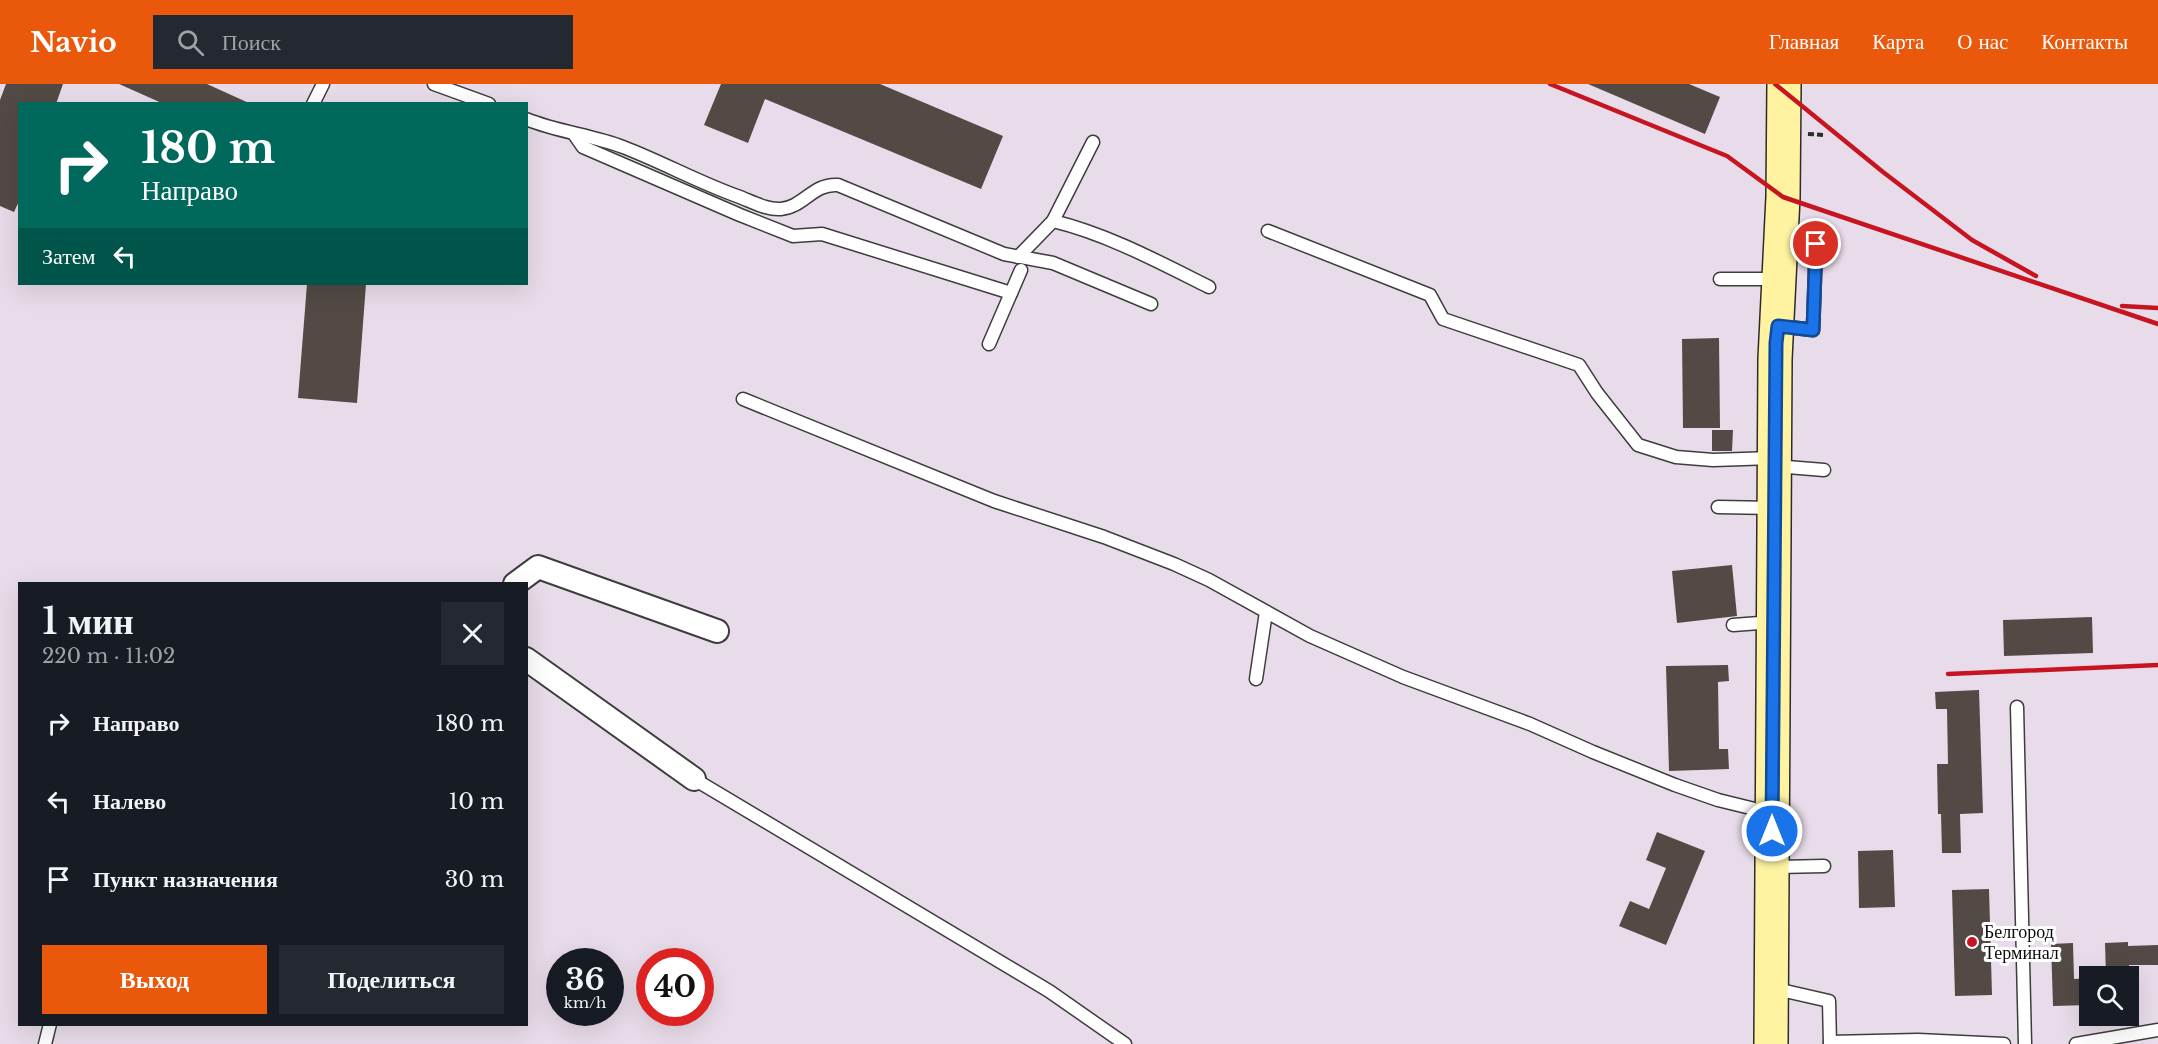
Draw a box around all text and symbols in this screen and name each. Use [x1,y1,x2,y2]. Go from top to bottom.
search box [153,15,573,69]
text: Navio [30,25,117,60]
icon: search [174,26,207,59]
text: Поиск [222,29,281,56]
text: Главная [1769,29,1839,55]
text: Карта [1872,29,1924,55]
text: О нас [1957,29,2008,55]
text: Контакты [2041,29,2128,55]
text: 180 m [141,122,275,174]
icon: right [42,126,120,204]
text: Направо [141,174,238,207]
pin [1790,218,1841,269]
icon: arrive [1799,227,1832,260]
icon: left [108,240,141,273]
text: Затем [42,243,96,270]
text: 1 мин [42,599,134,644]
button: close [441,602,504,665]
text: 220 m · 11:02 [42,644,175,668]
icon: right [42,707,75,740]
text: Направо [93,710,179,737]
text: 180 m [435,710,504,737]
icon: left [42,785,75,818]
text: Налево [93,788,166,815]
text: 10 m [449,788,504,815]
position arrow [1740,799,1804,863]
icon: arrive [42,863,75,896]
text: Пункт назначения [93,866,278,893]
text: 30 m [445,866,504,893]
place label: Белгород Терминал [1984,921,2059,964]
marker: Белгород Терминал [1965,935,1979,949]
button: Выход [42,945,267,1014]
button: Поделиться [279,945,504,1014]
speed limit sign: 40 [636,948,714,1026]
text: 36 [565,961,605,998]
map controls [2079,966,2139,1026]
button: search [2079,966,2139,1026]
text: km/h [564,993,606,1012]

